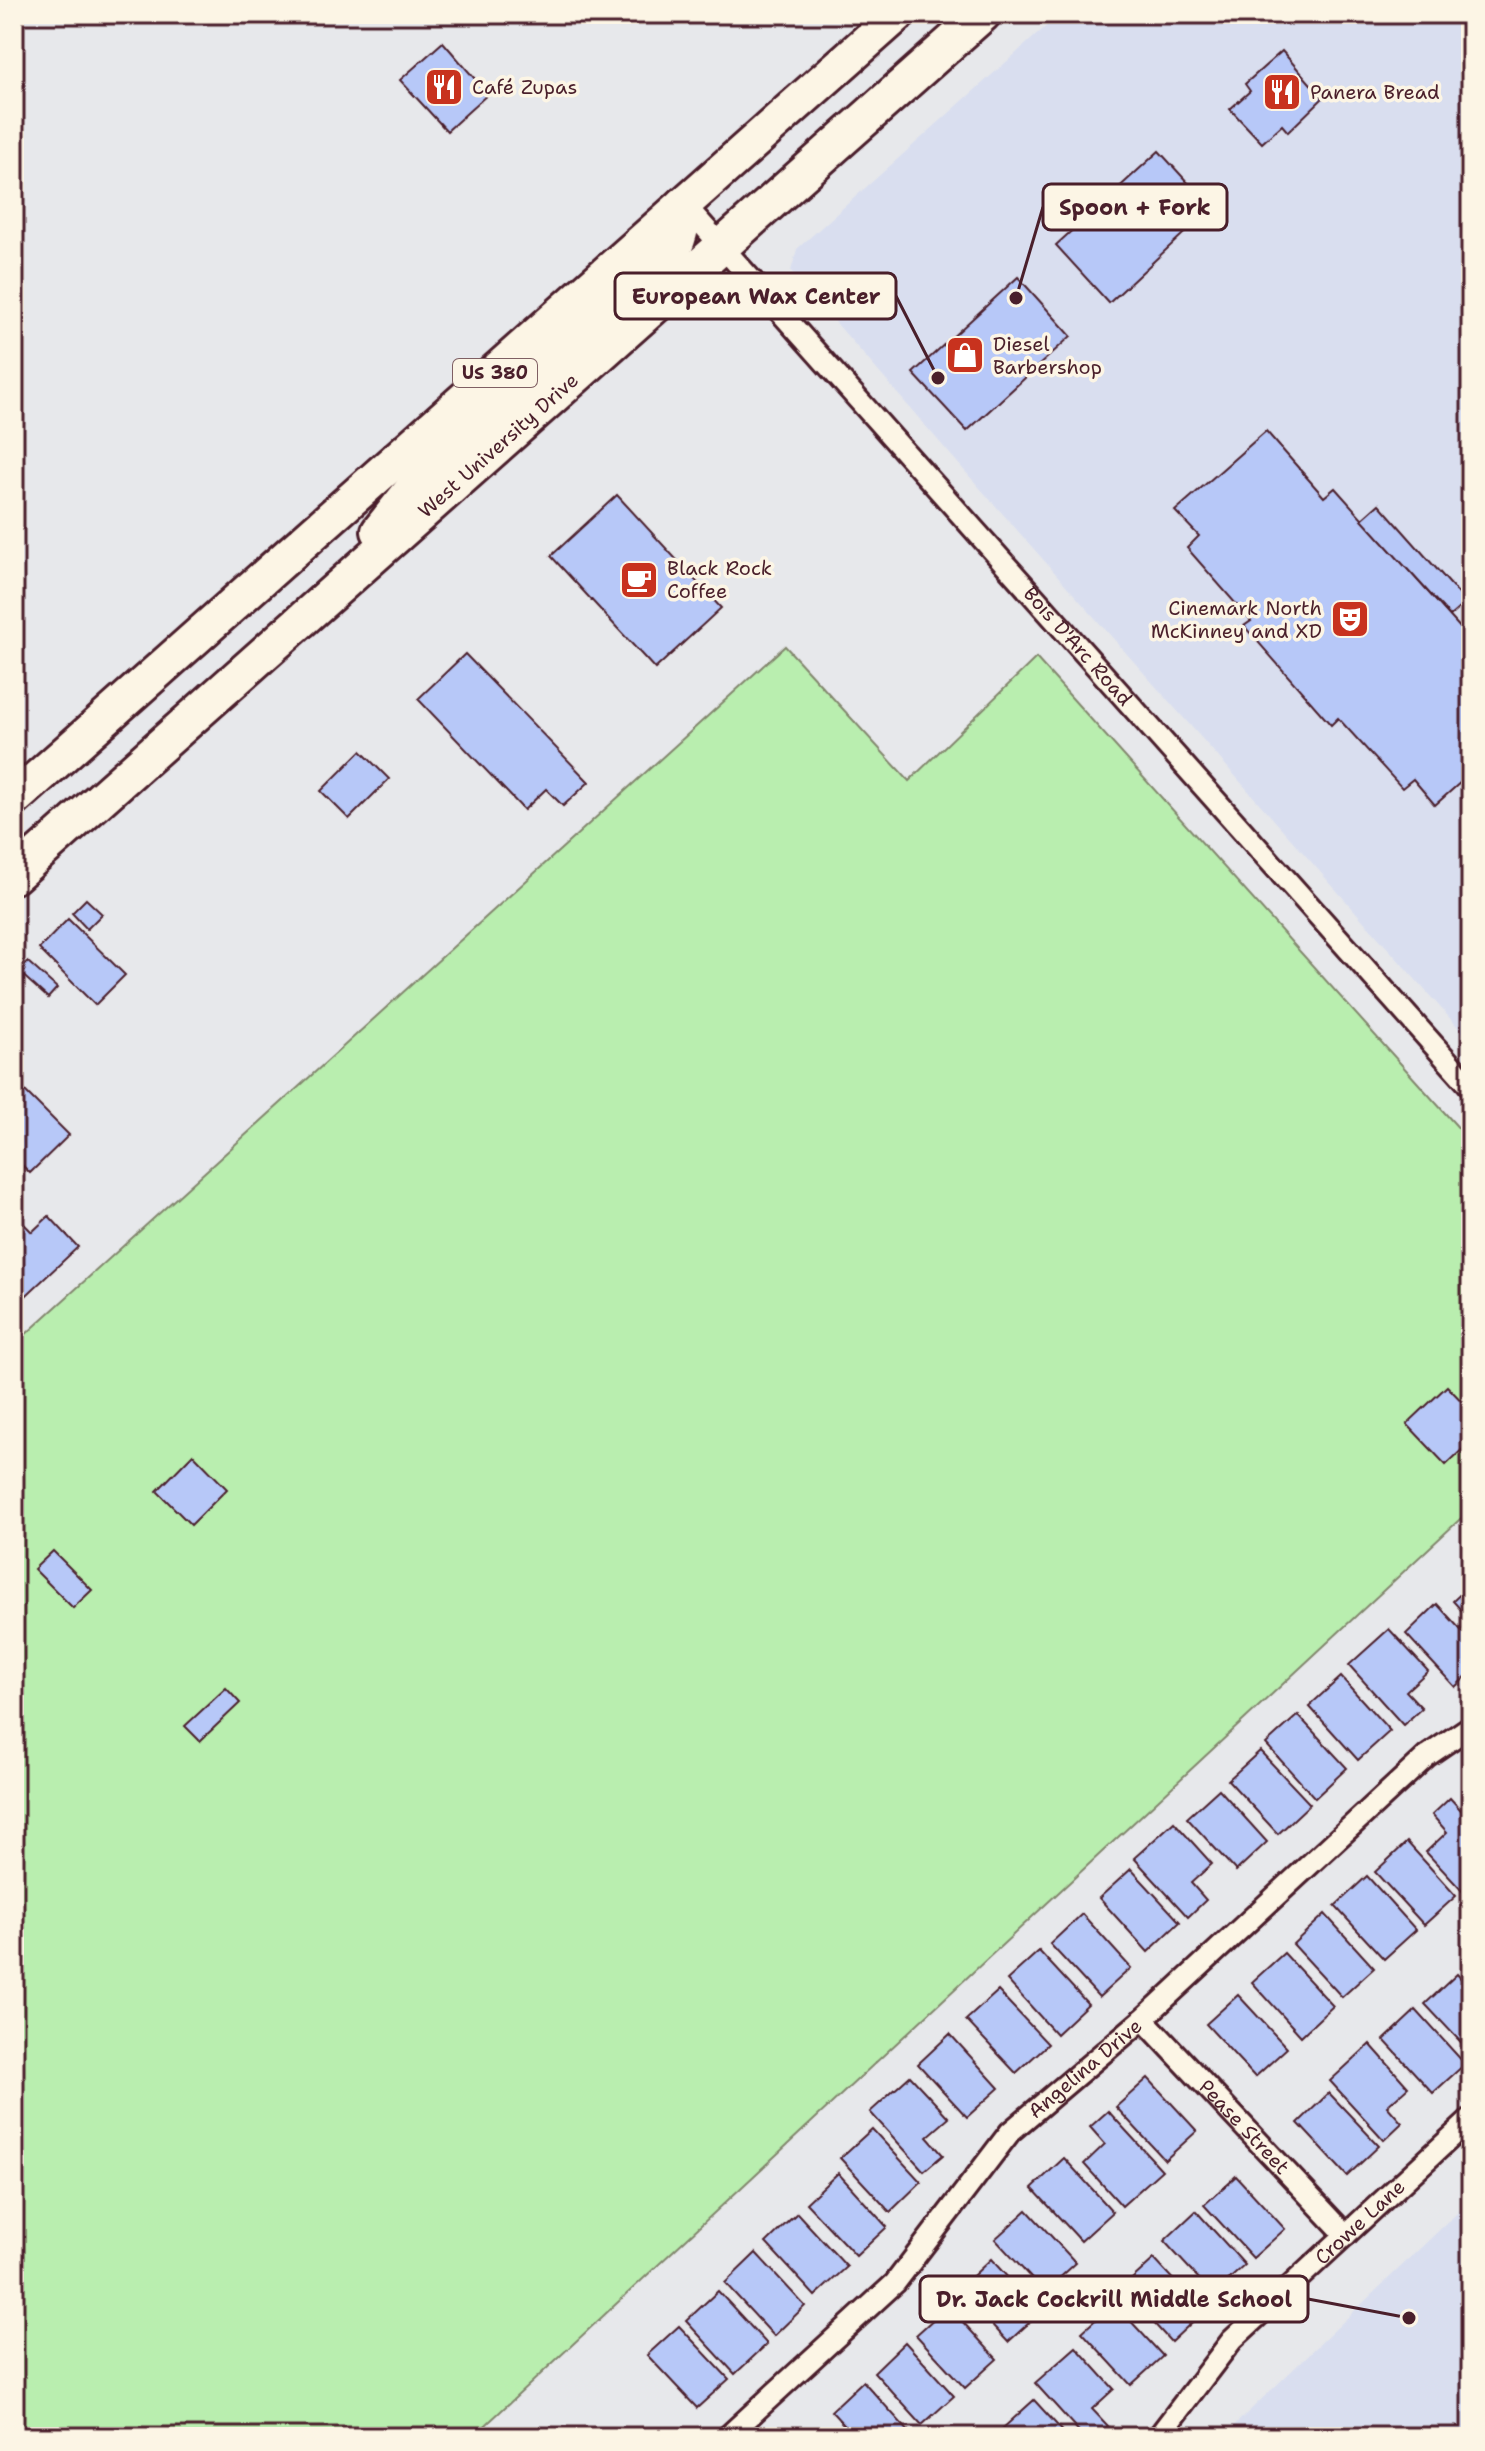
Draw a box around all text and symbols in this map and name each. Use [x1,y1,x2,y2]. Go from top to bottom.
restaurant icon: Café Zupas [423,66,465,108]
restaurant icon: Panera Bread [1261,71,1303,113]
place label: Café Zupas [472,74,577,100]
place label: Panera Bread [1310,79,1440,105]
callout: Spoon + Fork [1043,184,1227,230]
text: Spoon + Fork [1059,193,1211,222]
callout: European Wax Center [615,273,896,319]
text: European Wax Center [631,282,881,311]
place label: Diesel Barbershop [993,331,1102,380]
shop icon: Diesel Barbershop [944,334,986,376]
road number: US 380 [453,359,537,387]
street label: West University Drive [413,367,584,524]
place label: Black Rock Coffee [667,555,772,604]
cafe icon: Black Rock Coffee [618,559,660,601]
street label: Bois D'Arc Road [1018,581,1138,711]
place label: Cinemark North McKinney and XD [1151,595,1322,644]
theatre icon: Cinemark North McKinney and XD [1329,598,1371,640]
street label: Angelina Drive [1022,2013,1147,2124]
street label: Pease Street [1193,2074,1295,2180]
street label: Crowe Lane [1309,2174,1410,2270]
callout: Dr. Jack Cockrill Middle School [920,2276,1308,2322]
text: Dr. Jack Cockrill Middle School [936,2285,1292,2314]

